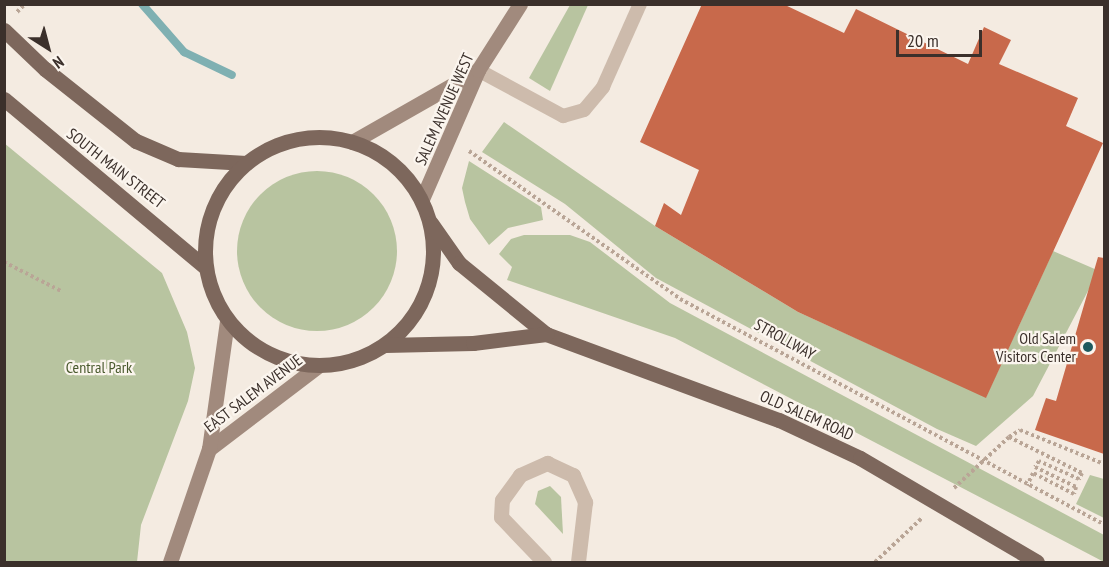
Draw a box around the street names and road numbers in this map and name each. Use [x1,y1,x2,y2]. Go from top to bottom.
street label: SALEM AVENUE WEST [411,50,477,168]
street label: SOUTH MAIN STREET [63,124,169,212]
street label: STROLLWAY [751,314,819,364]
street label: EAST SALEM AVENUE [200,350,306,436]
street label: OLD SALEM ROAD [757,386,857,444]

